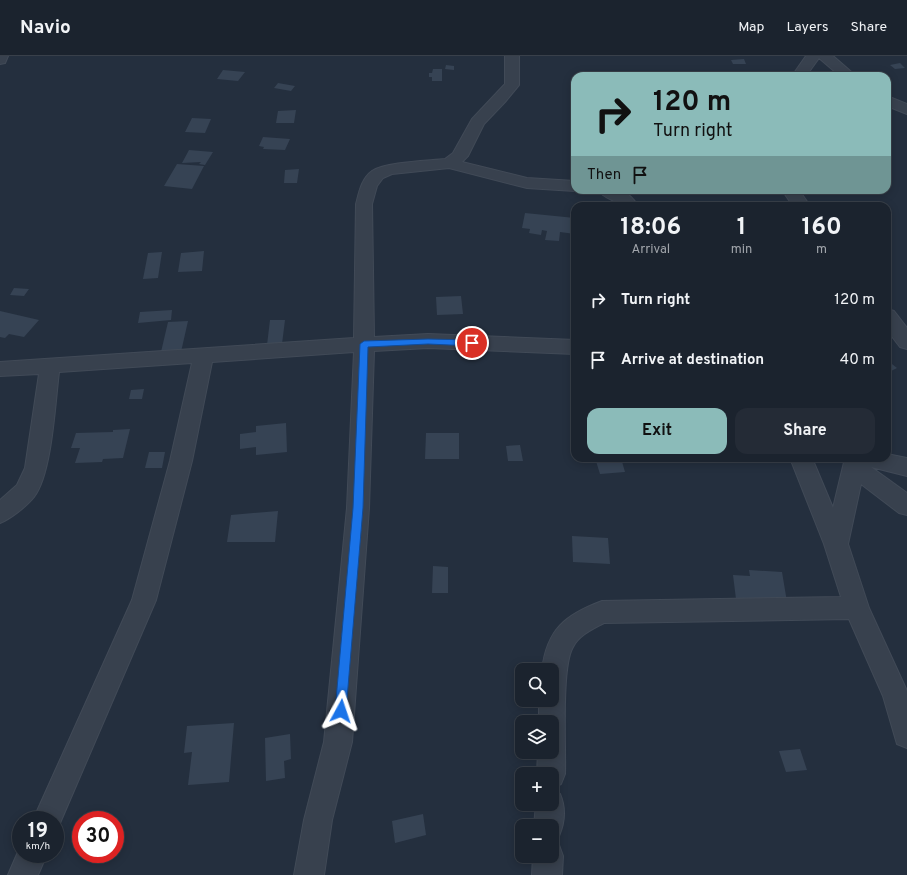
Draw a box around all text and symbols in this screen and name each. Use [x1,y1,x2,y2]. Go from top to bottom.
text: Navio [20,16,71,40]
text: Map [738,19,764,36]
text: Layers [786,19,828,36]
text: Share [850,19,887,36]
text: 120 m [653,85,731,121]
icon: right [587,88,639,140]
text: Turn right [653,120,733,143]
icon: arrive [629,164,651,186]
text: Then [587,166,621,185]
text: 18:06 [620,213,681,243]
text: 1 [737,213,746,243]
text: 160 [802,213,842,243]
text: Arrival [631,242,670,258]
text: min [731,242,752,258]
text: m [816,242,827,258]
icon: right [587,289,609,311]
text: Turn right [621,291,690,310]
text: 120 m [834,291,875,310]
pin [455,326,489,360]
icon: arrive [461,332,483,354]
icon: arrive [587,349,609,371]
text: Arrive at destination [621,351,764,370]
text: 40 m [840,351,875,370]
button: Exit [587,408,727,454]
button: Share [735,408,875,454]
map controls [515,663,559,863]
button: search [515,663,559,707]
position arrow [320,690,362,732]
button: layers [515,715,559,759]
button: + [515,767,559,811]
speed limit sign: 30 [72,811,124,863]
text: 19 [28,819,48,845]
button: − [515,819,559,863]
text: km/h [26,840,50,853]

